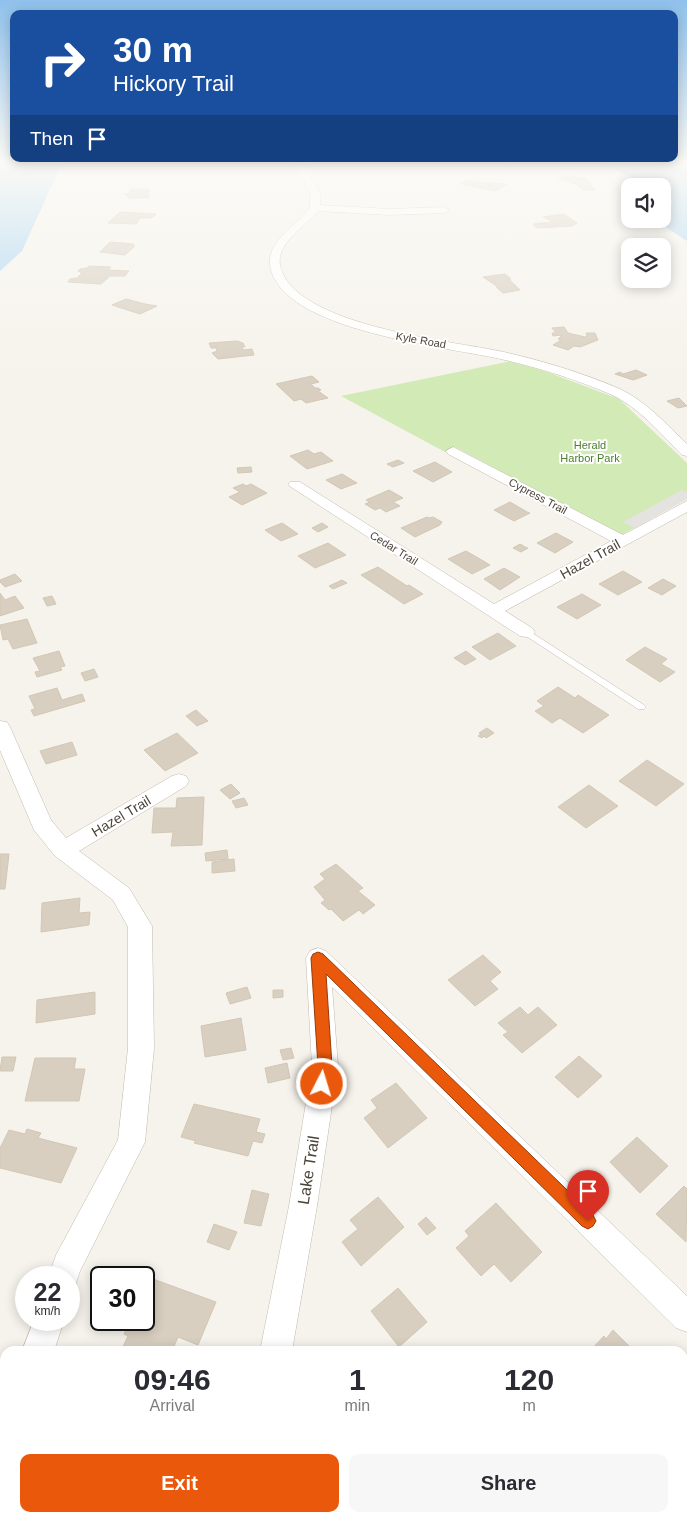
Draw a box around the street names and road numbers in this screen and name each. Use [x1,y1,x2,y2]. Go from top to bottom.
street label: Kyle Road [395,330,447,350]
street label: Cypress Trail [507,476,569,516]
street label: Cedar Trail [368,529,420,567]
street label: Hazel Trail [557,536,623,582]
street label: Hazel Trail [89,792,153,840]
street label: Lake Trail [295,1134,322,1206]

